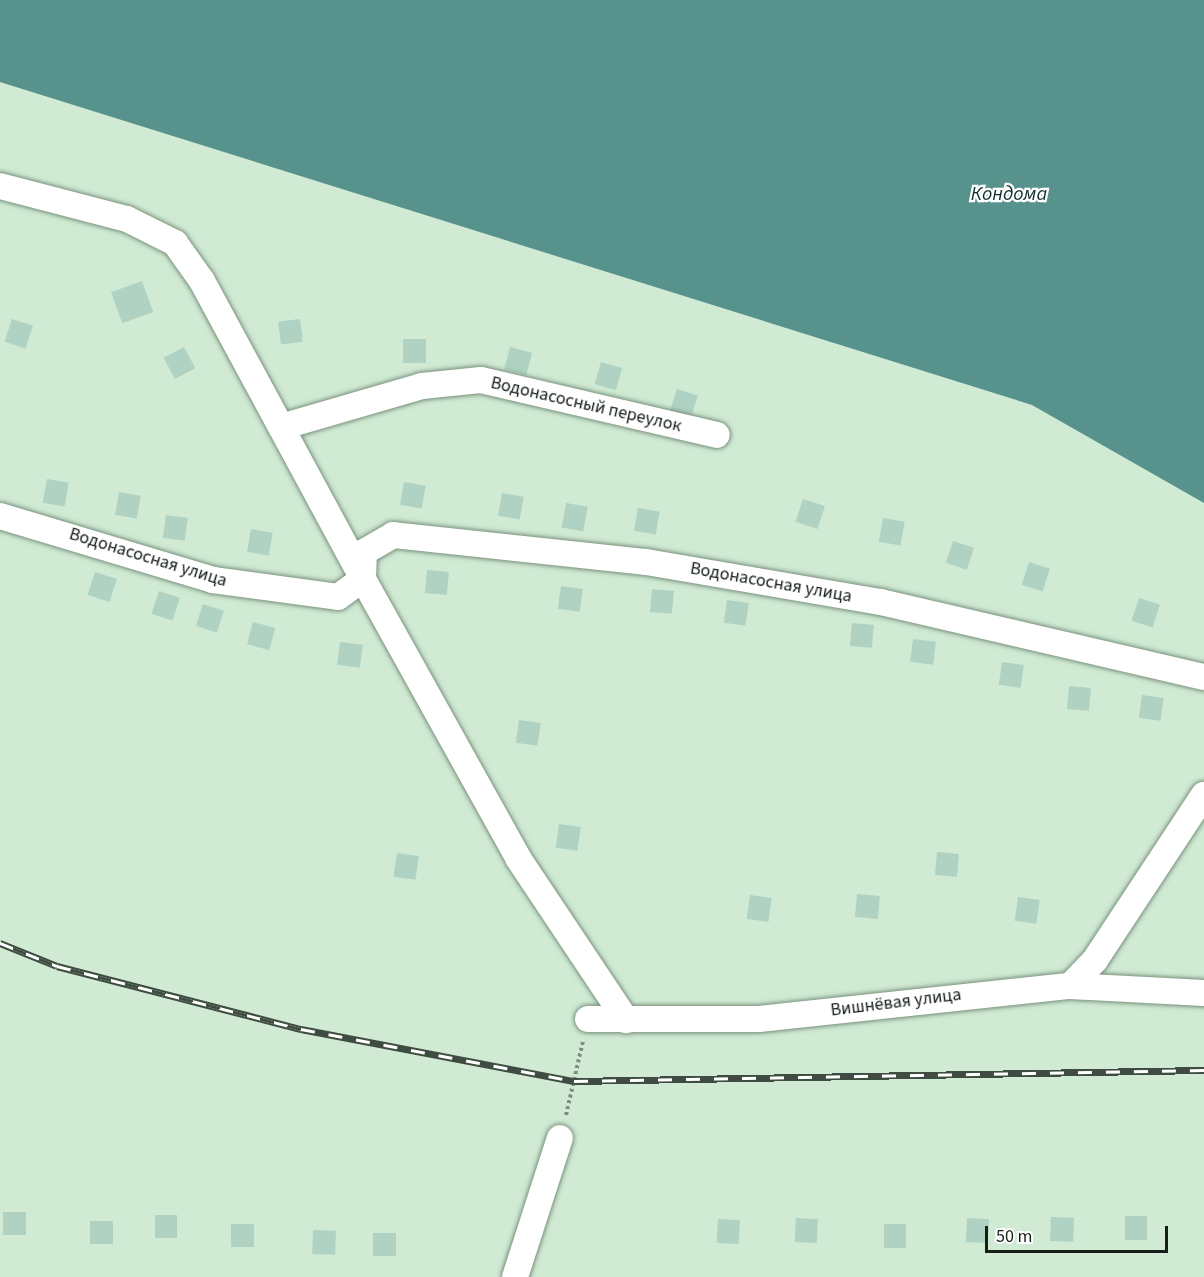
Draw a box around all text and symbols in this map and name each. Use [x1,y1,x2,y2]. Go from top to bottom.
water label: Кондома [971,182,1047,206]
street label: Водонасосный переулок [489,373,683,437]
street label: Водонасосная улица [66,524,230,592]
street label: Водонасосная улица [688,558,854,608]
street label: Вишнёвая улица [829,984,963,1022]
scale bar [988,1214,1171,1252]
text: 50 m [996,1224,1032,1249]

